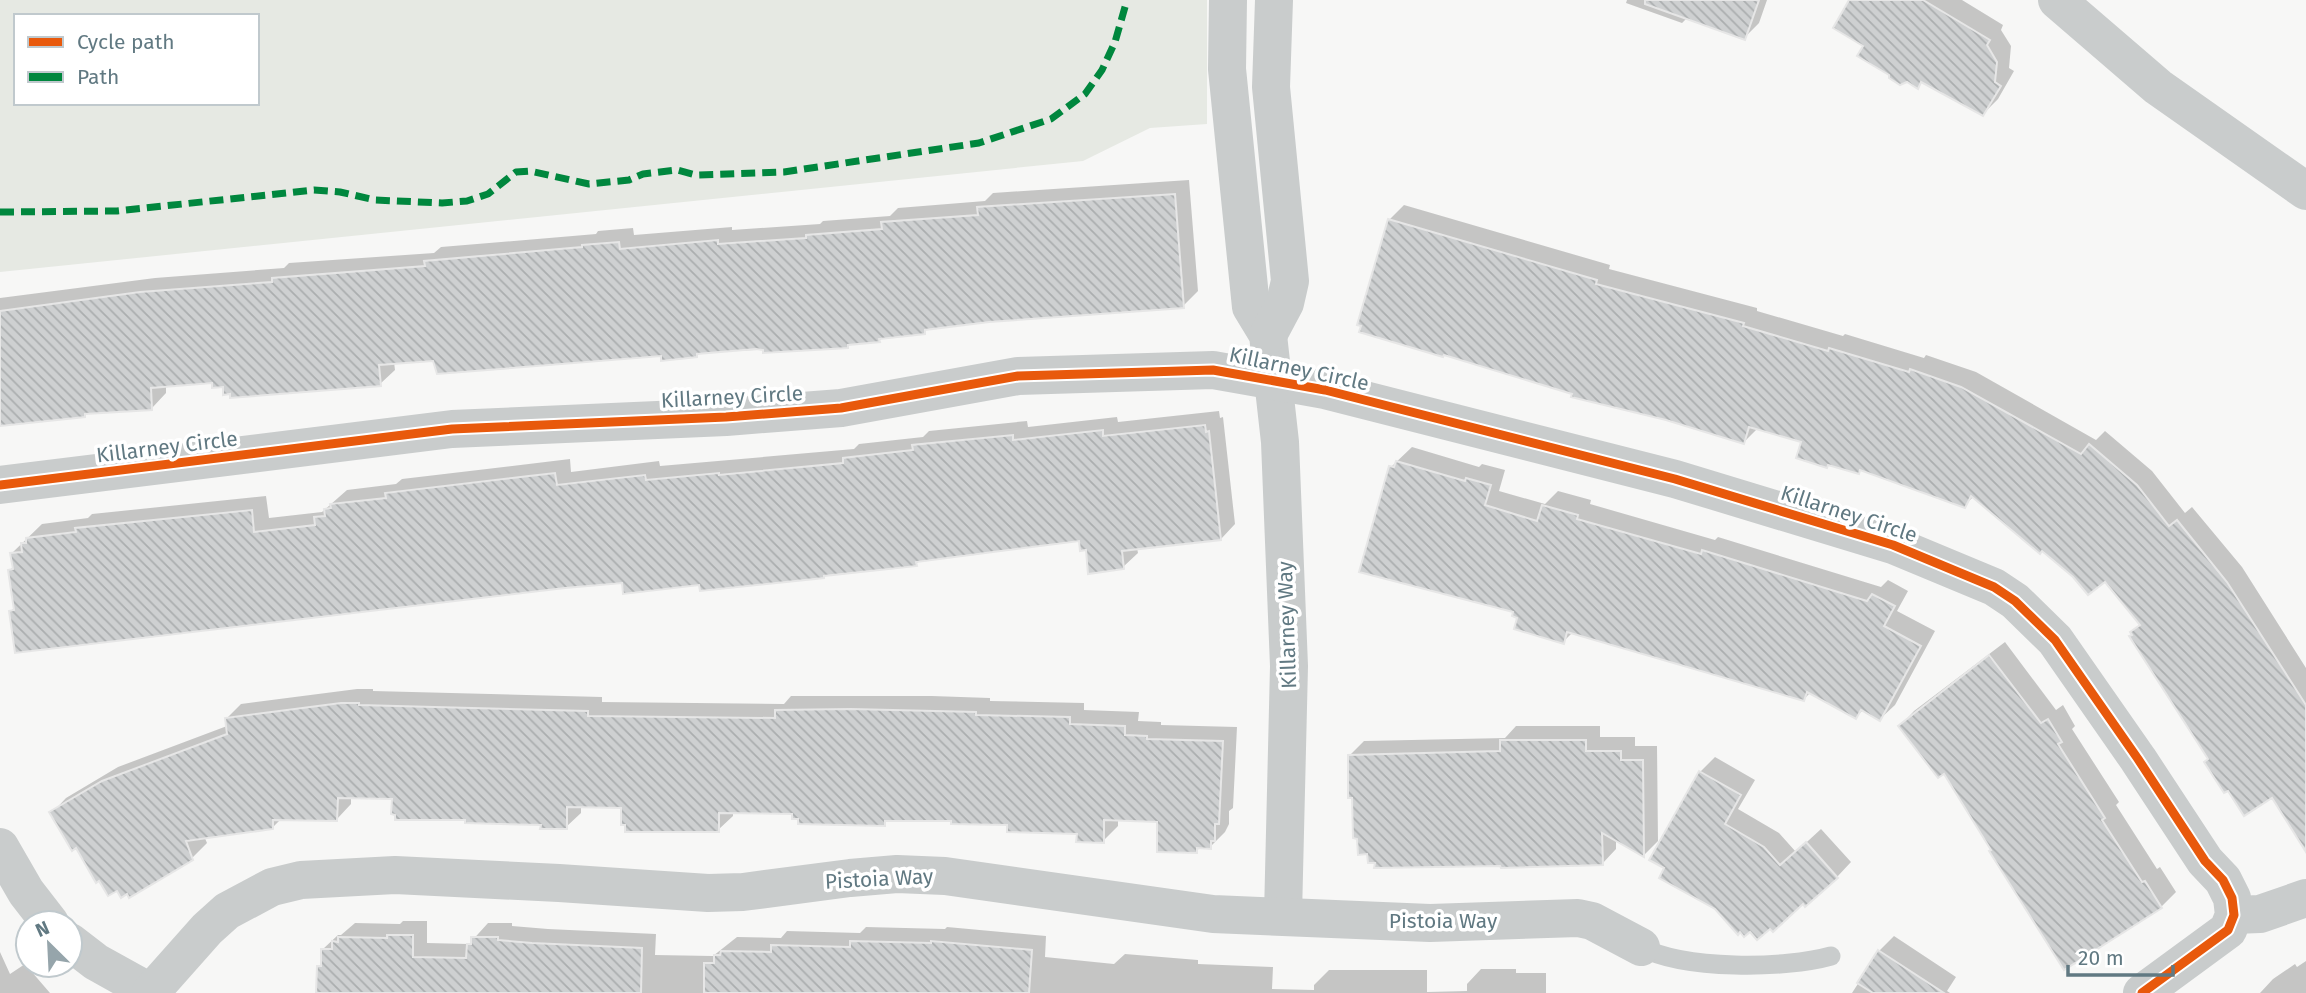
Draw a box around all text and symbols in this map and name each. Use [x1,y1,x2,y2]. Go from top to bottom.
legend [14,14,259,105]
text: Cycle path [77,29,175,55]
text: Path [77,64,119,90]
street label: Killarney Circle [1227,341,1371,397]
street label: Killarney Circle [660,380,804,414]
street label: Killarney Circle [95,425,239,469]
street label: Killarney Circle [1777,480,1921,548]
street label: Killarney Way [1272,560,1302,689]
street label: Pistoia Way [824,863,935,895]
street label: Pistoia Way [1389,908,1498,934]
north arrow [14,909,84,979]
text: N [32,916,53,942]
scale bar [2068,934,2173,978]
text: 20 m [2078,945,2124,971]

